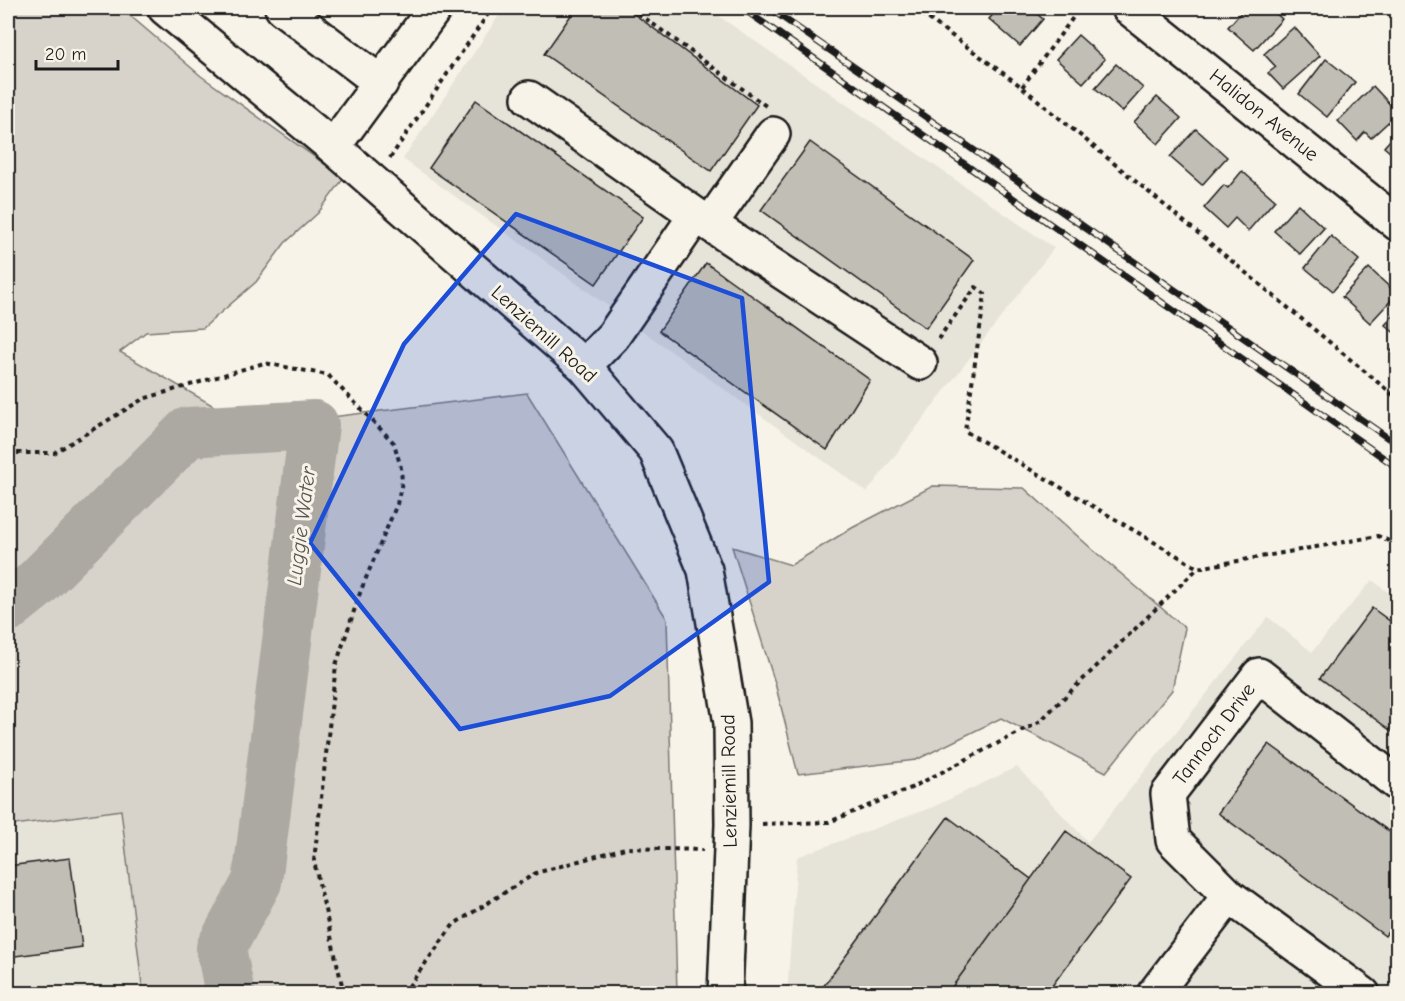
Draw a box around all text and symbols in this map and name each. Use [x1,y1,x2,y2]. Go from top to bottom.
scale bar [36,33,118,71]
text: 20 m [45,44,86,65]
street label: Halidon Avenue [1205,64,1323,166]
street label: Lenziemill Road [487,281,601,387]
water label: Luggie Water [282,464,320,587]
street label: Tannoch Drive [1168,678,1260,790]
street label: Lenziemill Road [716,714,742,848]

